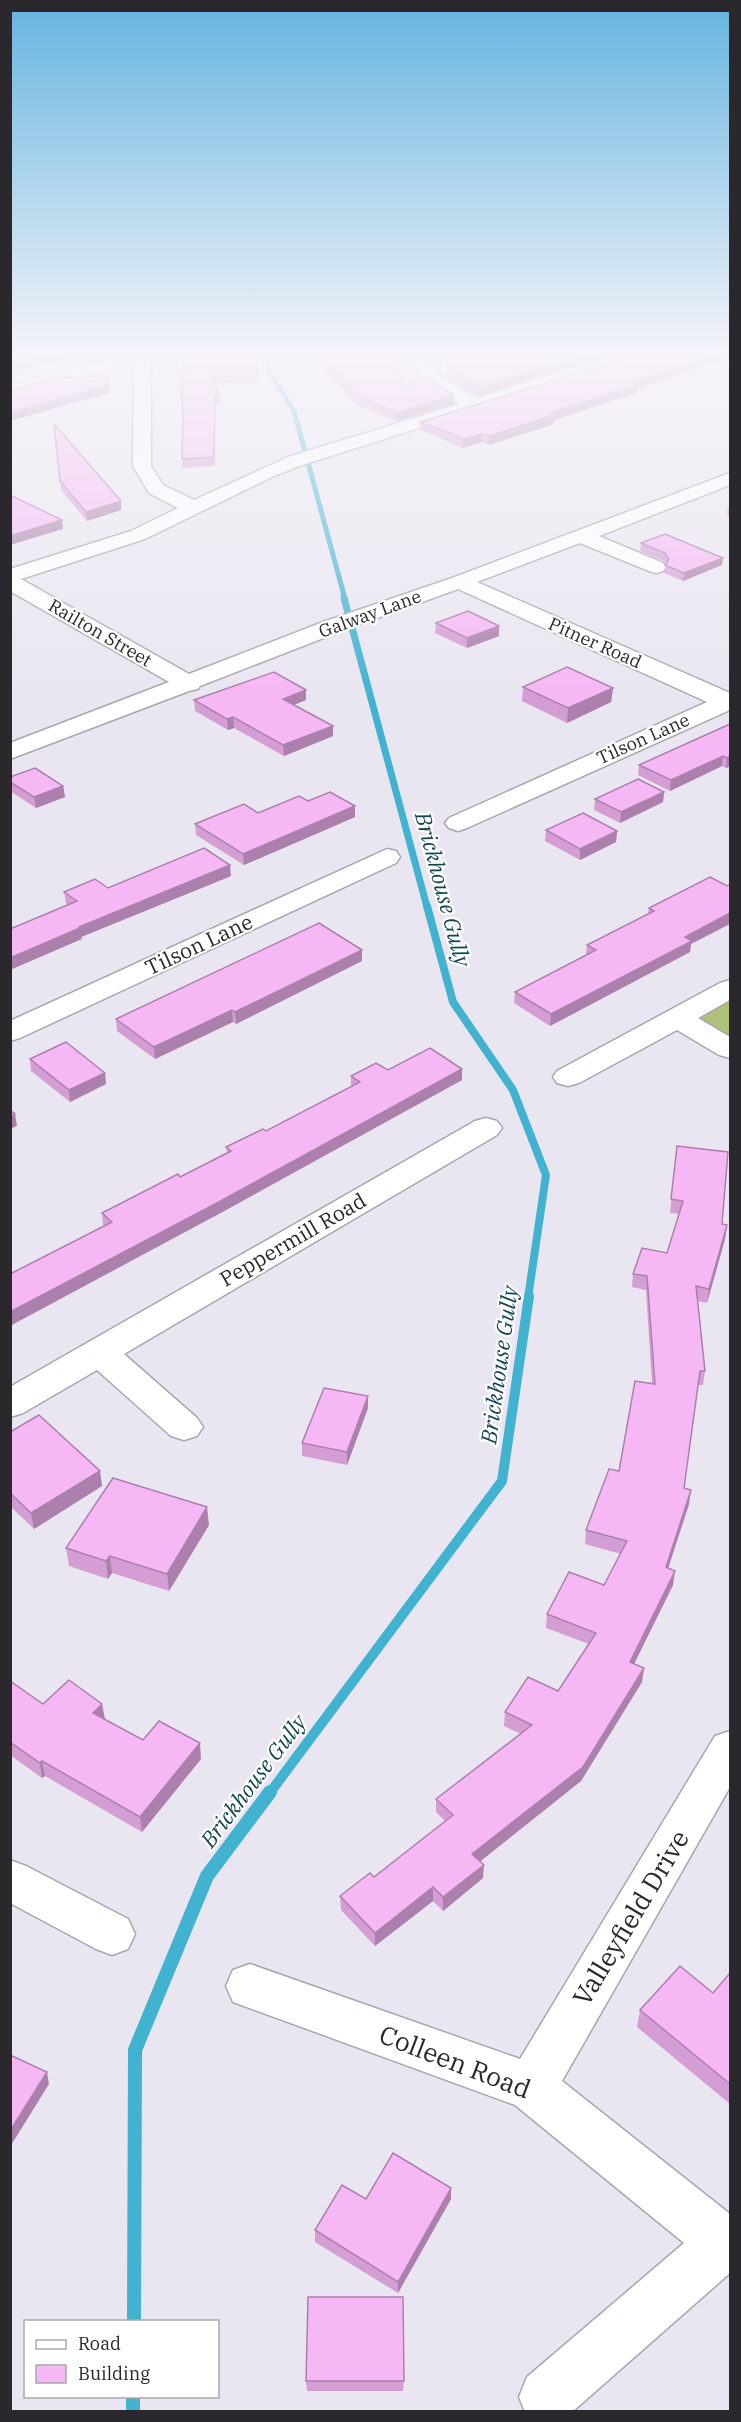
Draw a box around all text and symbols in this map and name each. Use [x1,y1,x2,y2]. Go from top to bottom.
street label: Galway Lane [315,584,424,643]
street label: Railton Street [44,594,156,671]
street label: Pitner Road [545,612,645,673]
street label: Tilson Lane [593,708,693,769]
water label: Brickhouse Gully [409,807,479,971]
street label: Tilson Lane [140,907,257,981]
street label: Peppermill Road [214,1186,371,1292]
water label: Brickhouse Gully [473,1282,524,1447]
water label: Brickhouse Gully [193,1707,313,1854]
street label: Valleyfield Drive [564,1824,696,2011]
street label: Colleen Road [375,2017,536,2106]
legend [24,2320,219,2398]
text: Road [78,2332,121,2355]
text: Building [78,2362,150,2385]

